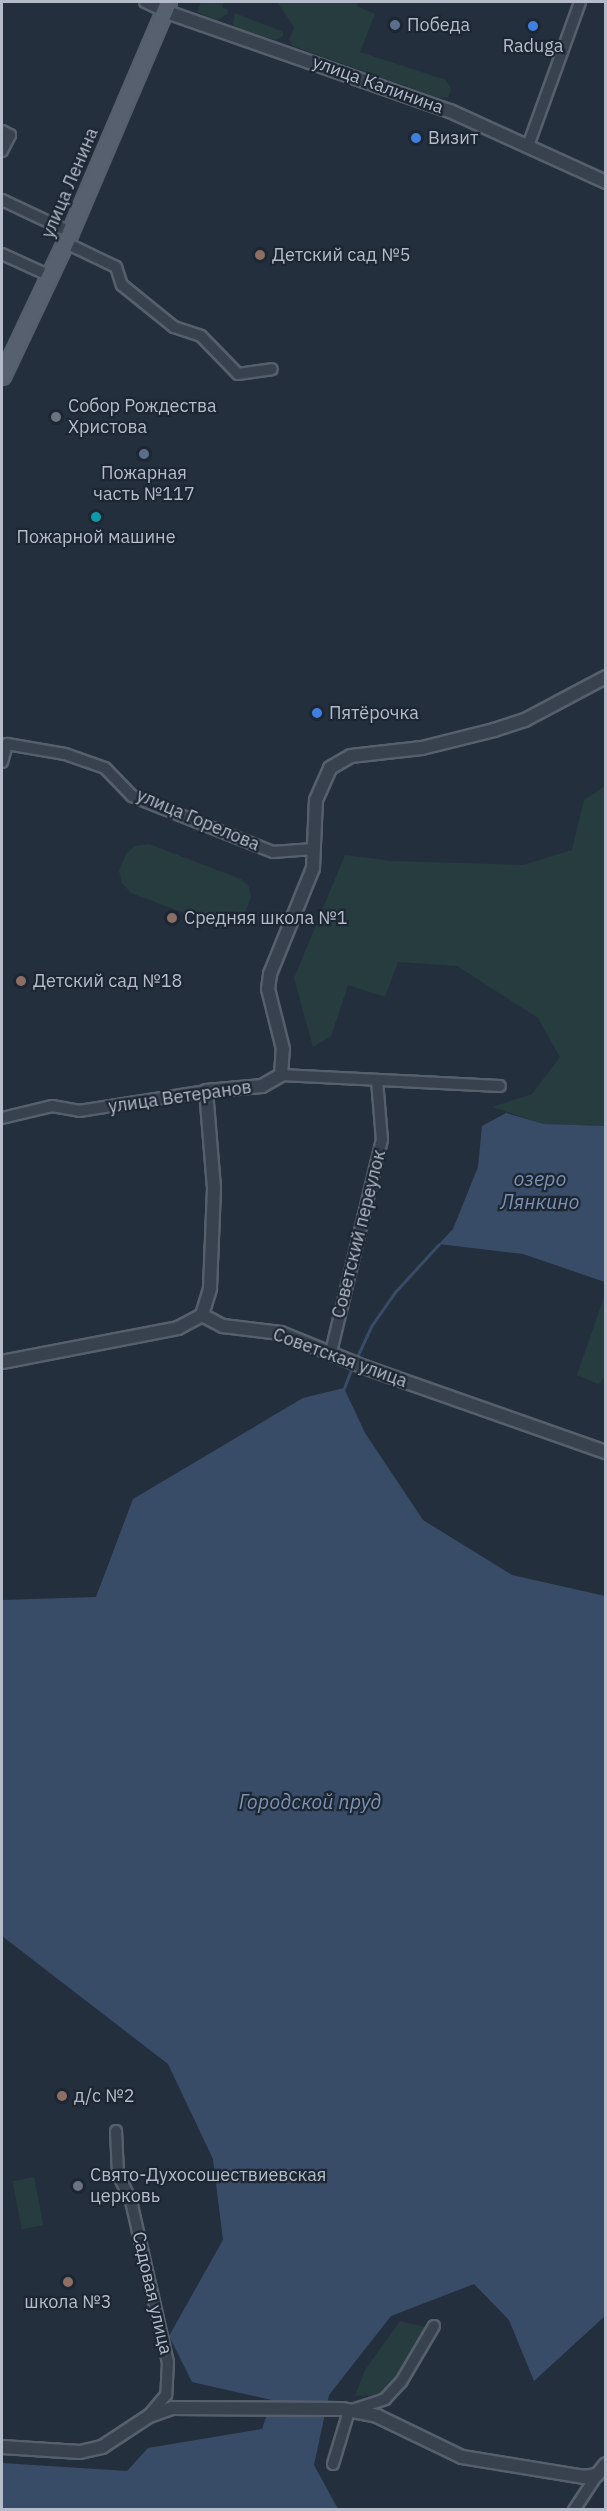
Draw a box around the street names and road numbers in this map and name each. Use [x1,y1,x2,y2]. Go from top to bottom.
street label: улица Калинина [310,51,446,119]
street label: улица Ленина [37,125,103,241]
street label: улица Горелова [133,784,263,856]
street label: улица Ветеранов [107,1076,253,1118]
street label: Советский переулок [328,1148,390,1320]
street label: Советская улица [270,1324,410,1392]
street label: Садовая улица [127,2230,177,2356]

